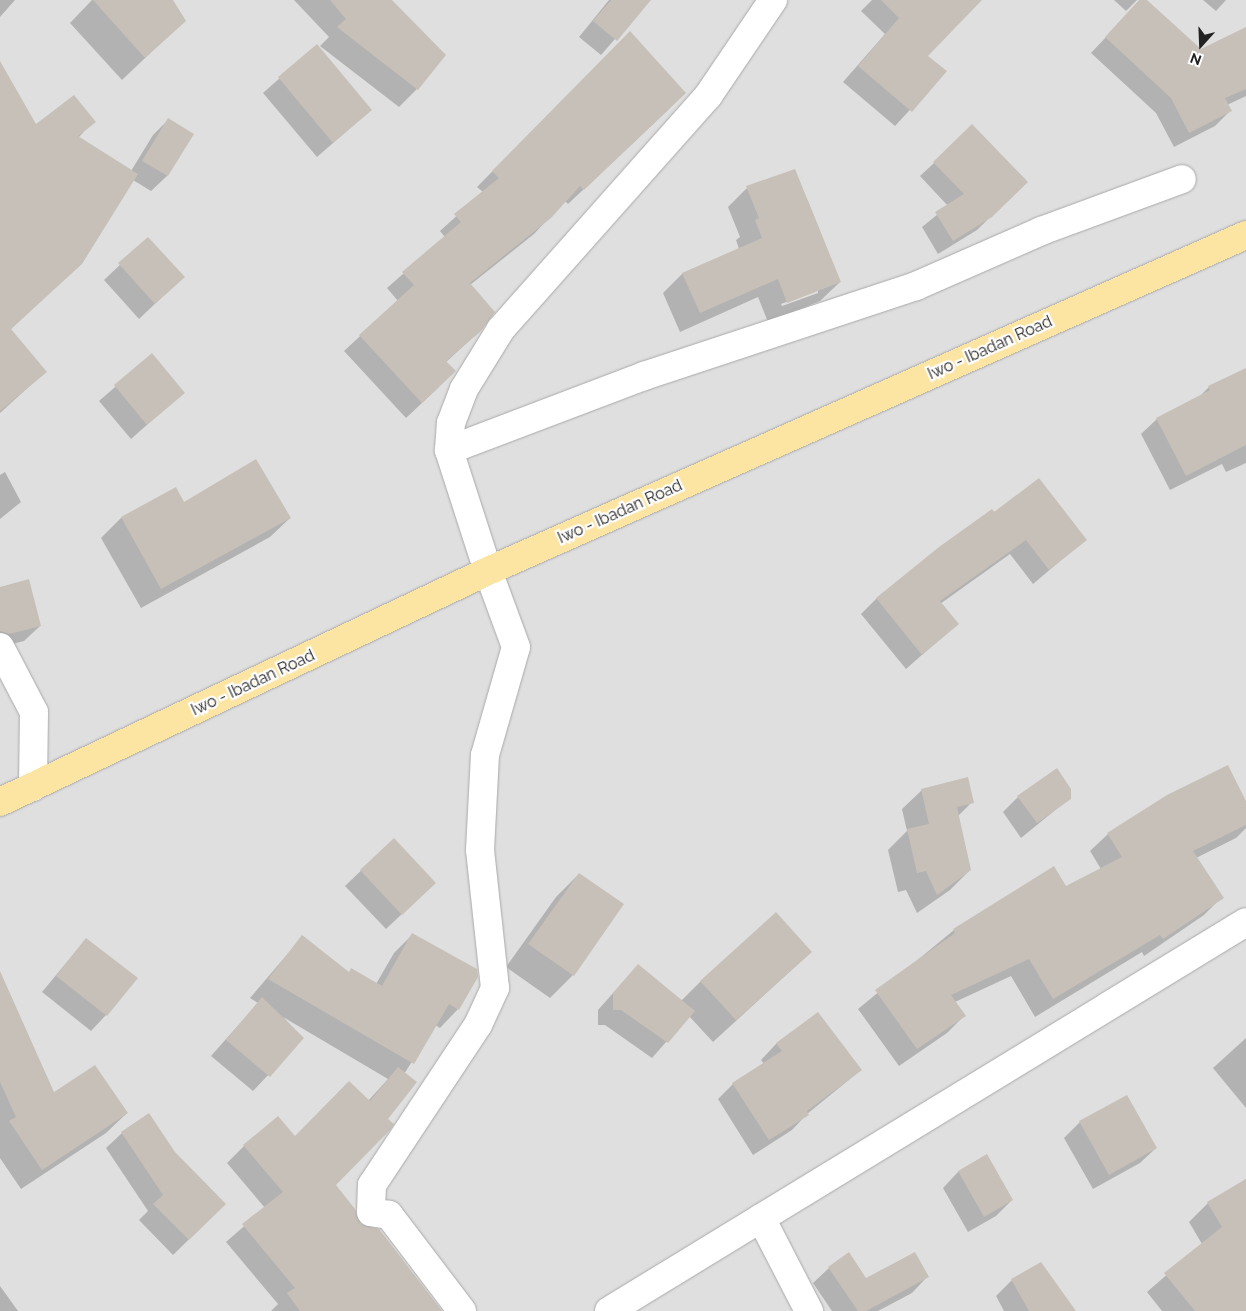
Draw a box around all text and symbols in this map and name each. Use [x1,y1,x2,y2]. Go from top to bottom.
north arrow [1176,20,1226,70]
text: N [1188,50,1204,68]
street label: Iwo - Ibadan Road [925,312,1055,384]
street label: Iwo - Ibadan Road [555,476,685,548]
street label: Iwo - Ibadan Road [188,646,318,720]

